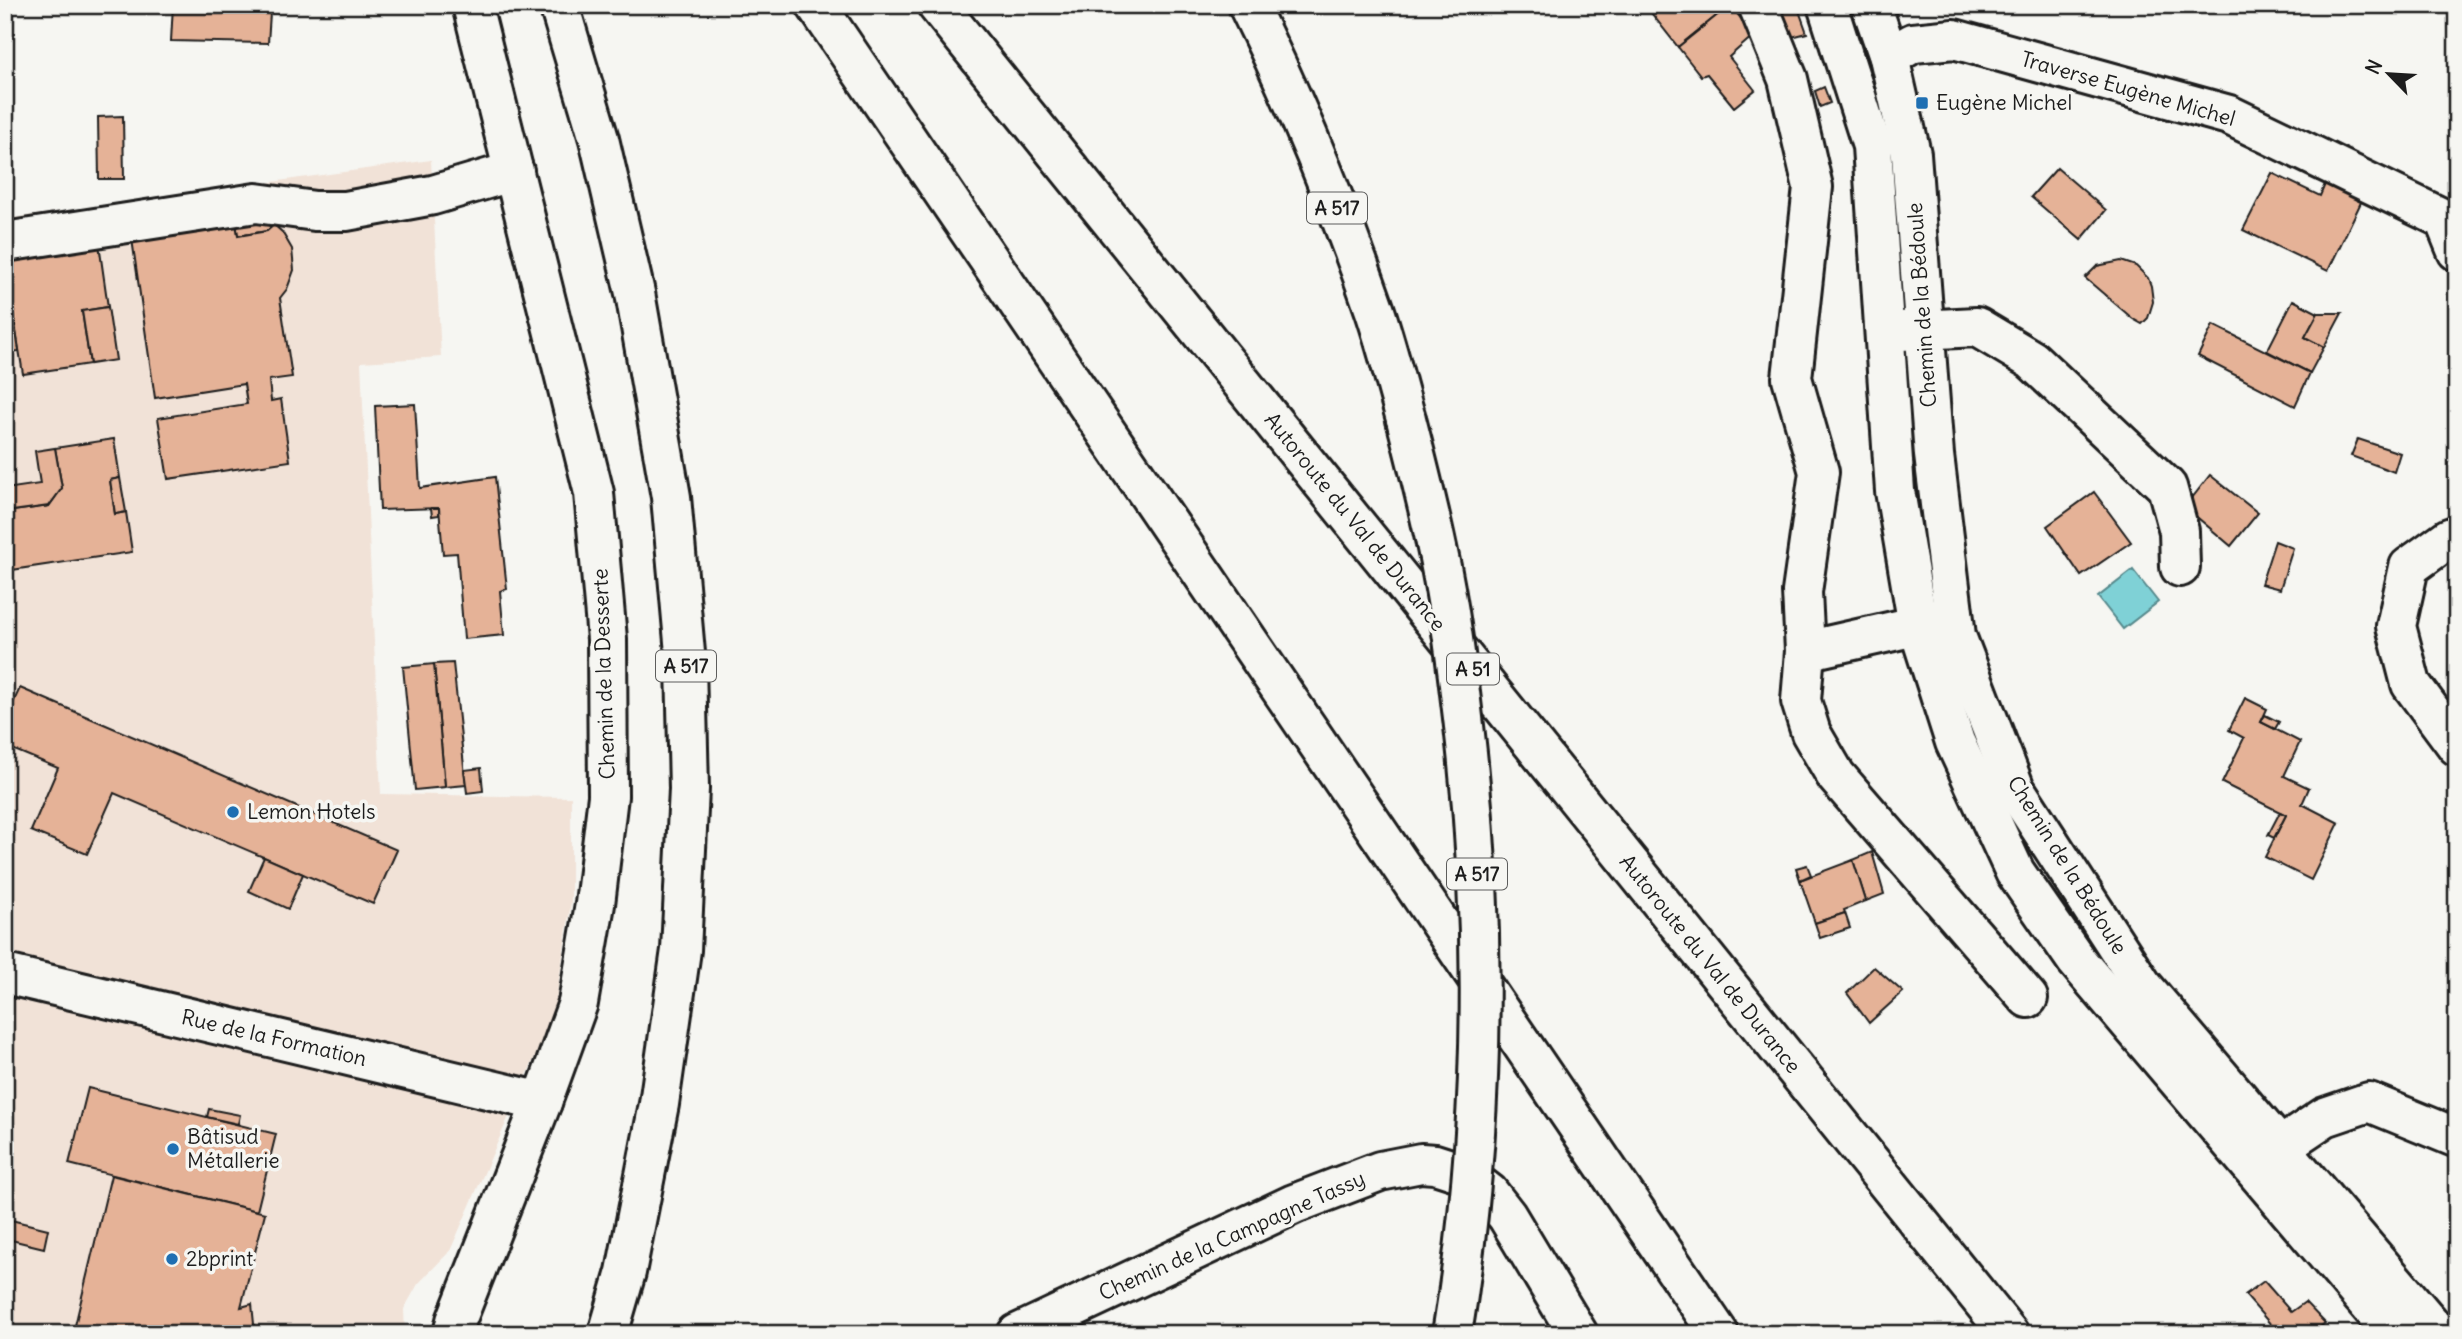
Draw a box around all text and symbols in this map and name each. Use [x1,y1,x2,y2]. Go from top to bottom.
north arrow [2354,38,2424,108]
street label: Traverse Eugène Michel [2018,45,2239,132]
text: N [2360,56,2387,78]
place label: Eugène Michel [1936,89,2072,116]
marker: Eugène Michel [1914,95,1930,111]
road number: A 517 [1307,192,1367,224]
street label: Chemin de la Bédoule [1901,202,1942,408]
street label: Autoroute du Val de Durance [1259,407,1452,637]
street label: Chemin de la Desserte [586,568,621,780]
road number: A 517 [656,650,716,681]
road number: A 51 [1447,654,1499,684]
street label: Chemin de la Bédoule [2002,771,2133,959]
place label: Lemon Hotels [247,798,376,825]
marker: Lemon Hotels [225,804,241,820]
street label: Autoroute du Val de Durance [1614,849,1807,1079]
road number: A 517 [1447,859,1507,890]
street label: Rue de la Formation [179,1003,369,1072]
place label: Bâtisud Métallerie [187,1123,280,1174]
marker: Bâtisud Métallerie [165,1141,181,1157]
street label: Chemin de la Campagne Tassy [1094,1165,1369,1307]
place label: 2bprint [186,1245,253,1272]
marker: 2bprint [164,1251,180,1267]

